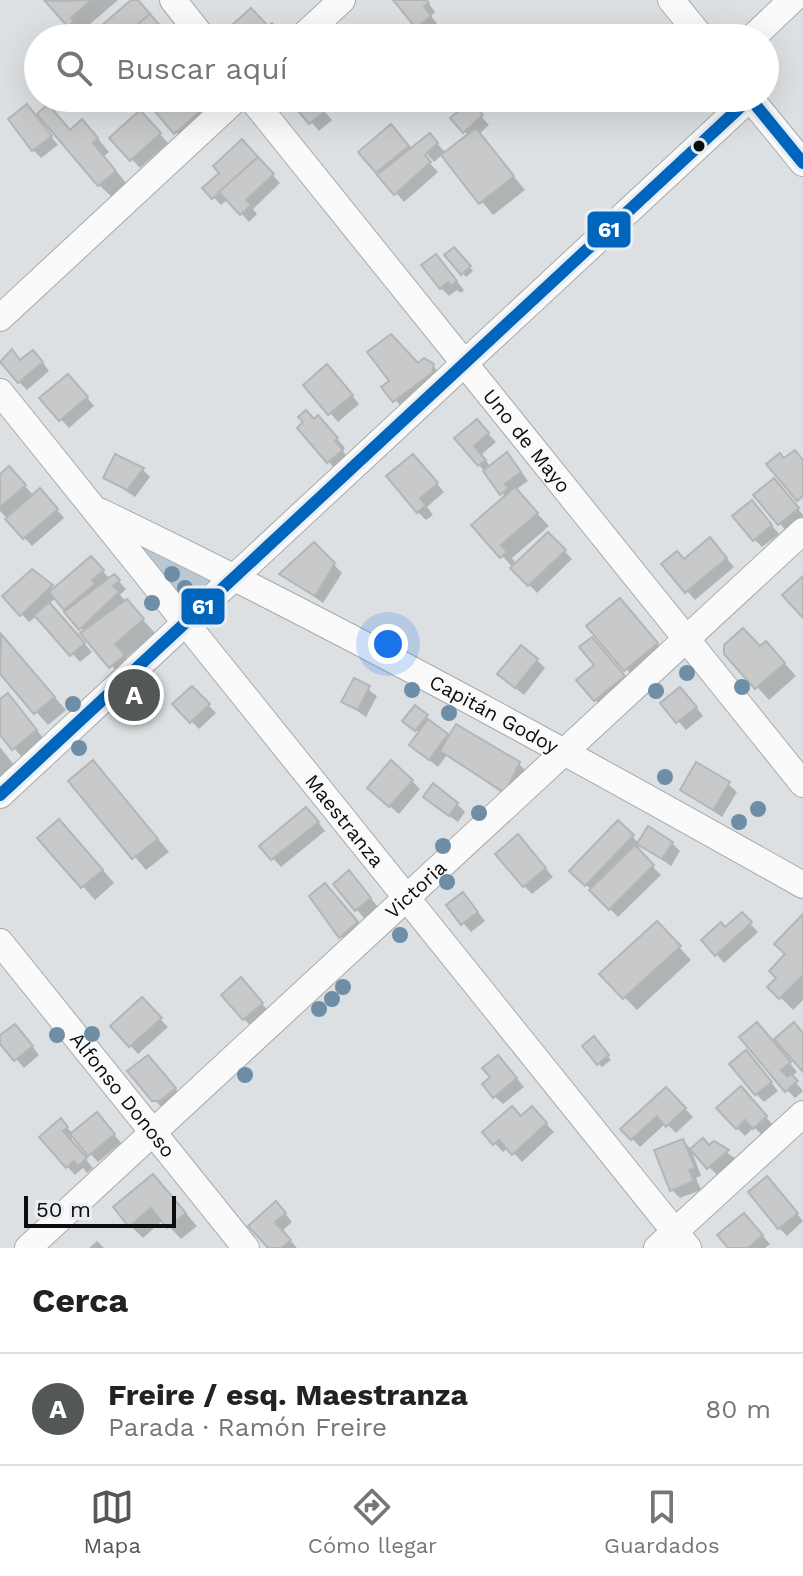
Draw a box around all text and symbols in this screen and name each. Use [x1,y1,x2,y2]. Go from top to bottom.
search box [24,24,779,112]
icon: search [52,46,96,90]
text: Buscar aquí [116,51,288,86]
unlabelled marker [691,138,707,154]
line badge: 61 [586,210,632,249]
text: 61 [598,217,620,242]
street label: Uno de Mayo [478,384,576,498]
line badge: 61 [180,587,226,626]
text: 61 [192,594,214,619]
your location [368,624,408,664]
pin: A [108,665,160,725]
street label: Capitán Godoy [426,670,563,759]
street label: Maestranza [300,769,389,872]
street label: Victoria [380,855,451,924]
street label: Alfonso Donoso [65,1027,180,1162]
scale bar [24,1192,176,1228]
text: 50 m [36,1197,91,1222]
text: Cerca [32,1280,128,1320]
text: Freire / esq. Maestranza [108,1377,468,1412]
text: A [49,1394,67,1424]
text: 80 m [705,1394,771,1424]
text: Parada · Ramón Freire [108,1412,387,1442]
tab: Mapa [83,1485,141,1558]
tab: Cómo llegar [308,1485,437,1558]
tab: Guardados [604,1485,720,1558]

